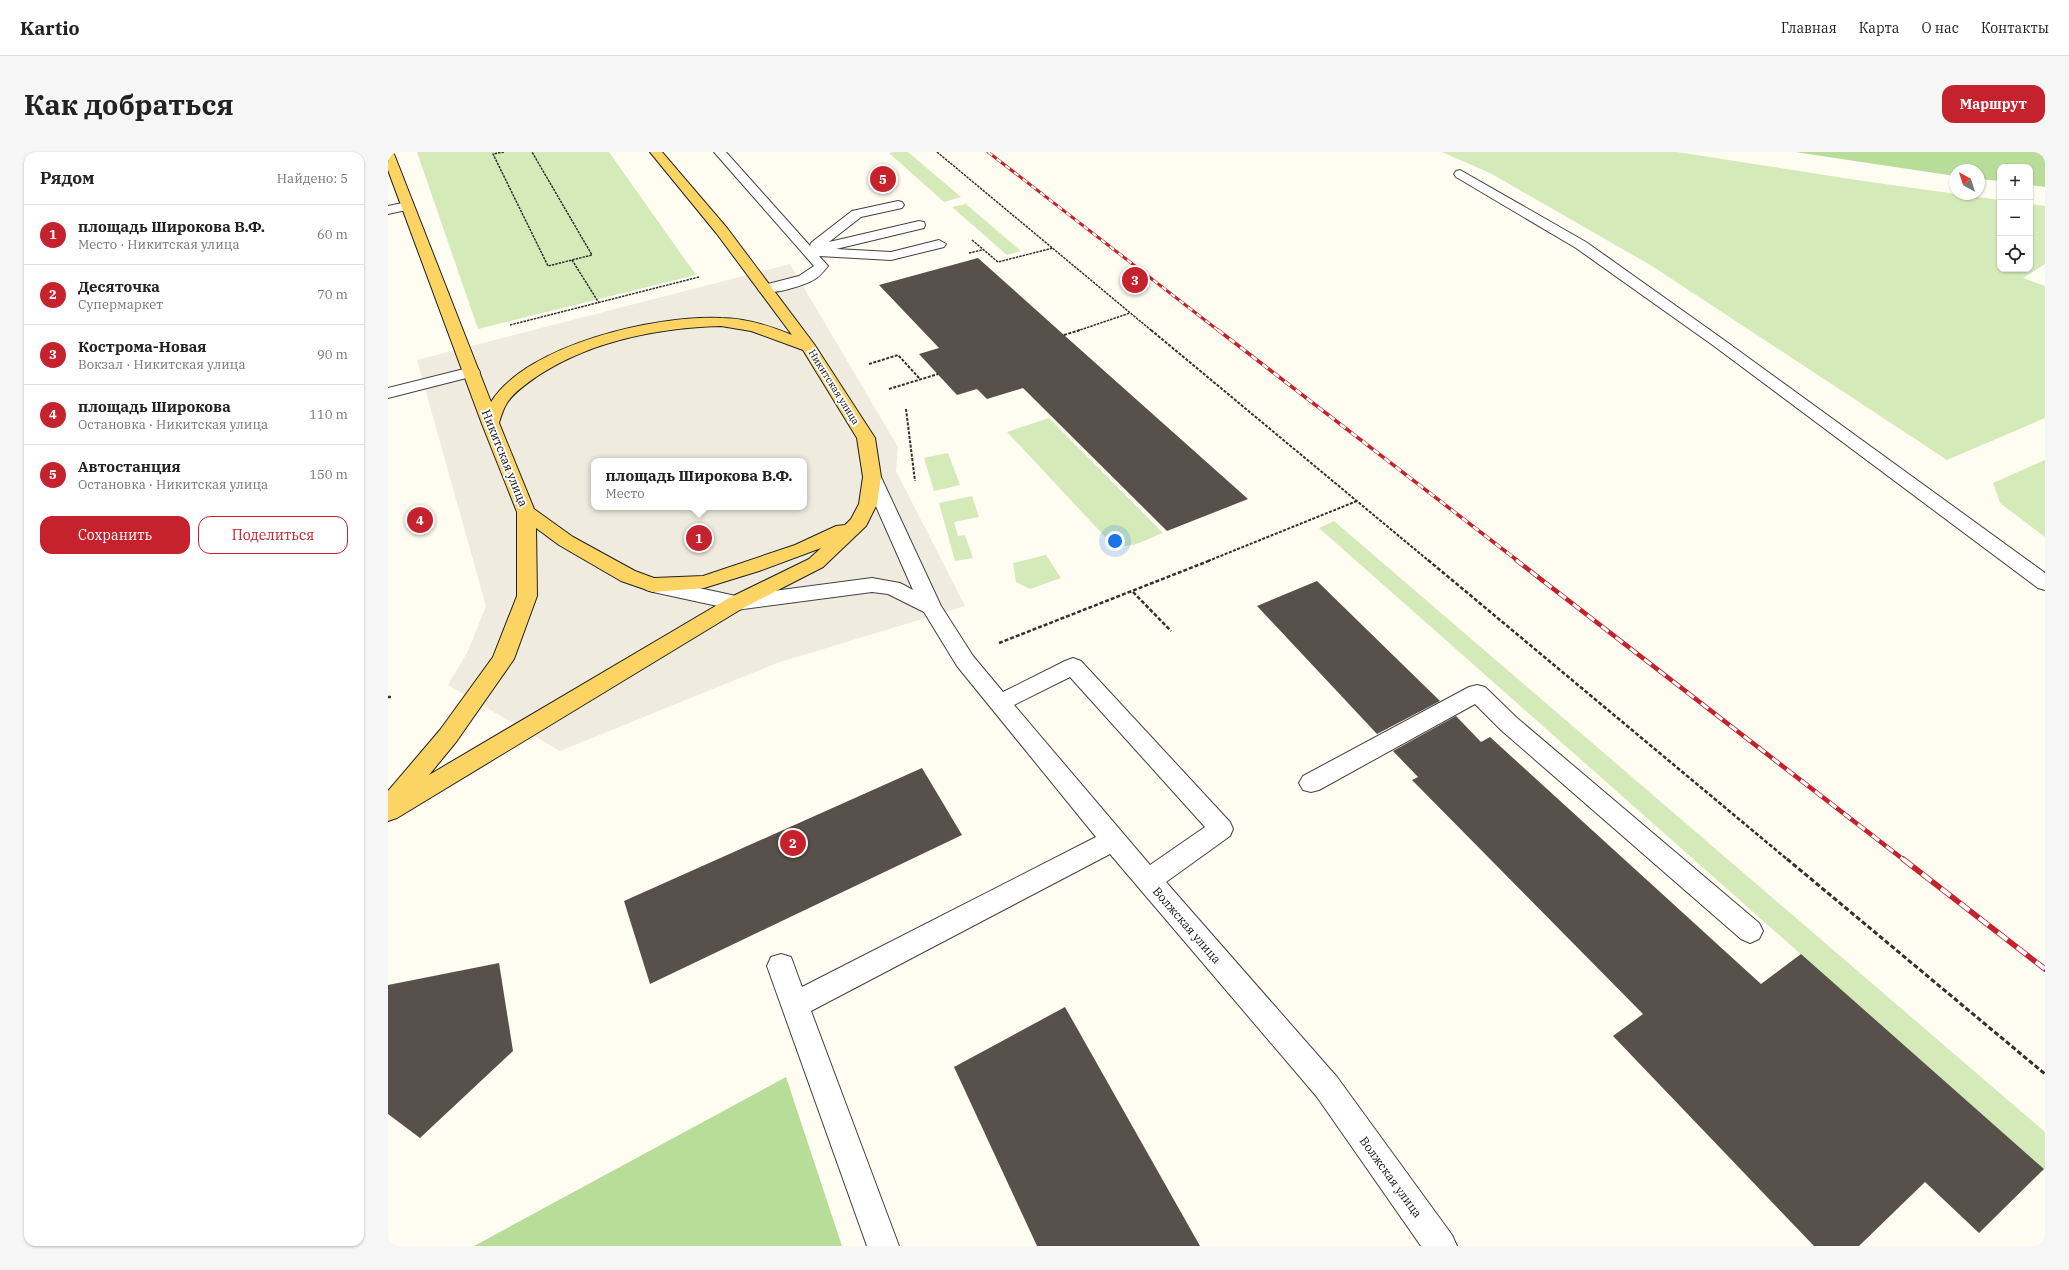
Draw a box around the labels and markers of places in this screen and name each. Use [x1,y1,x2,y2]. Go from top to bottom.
pin: 5 [870,164,896,194]
pin: 3 [1122,265,1148,295]
pin: 4 [407,505,433,535]
pin: 1 [686,523,712,553]
pin: 2 [780,828,806,858]

